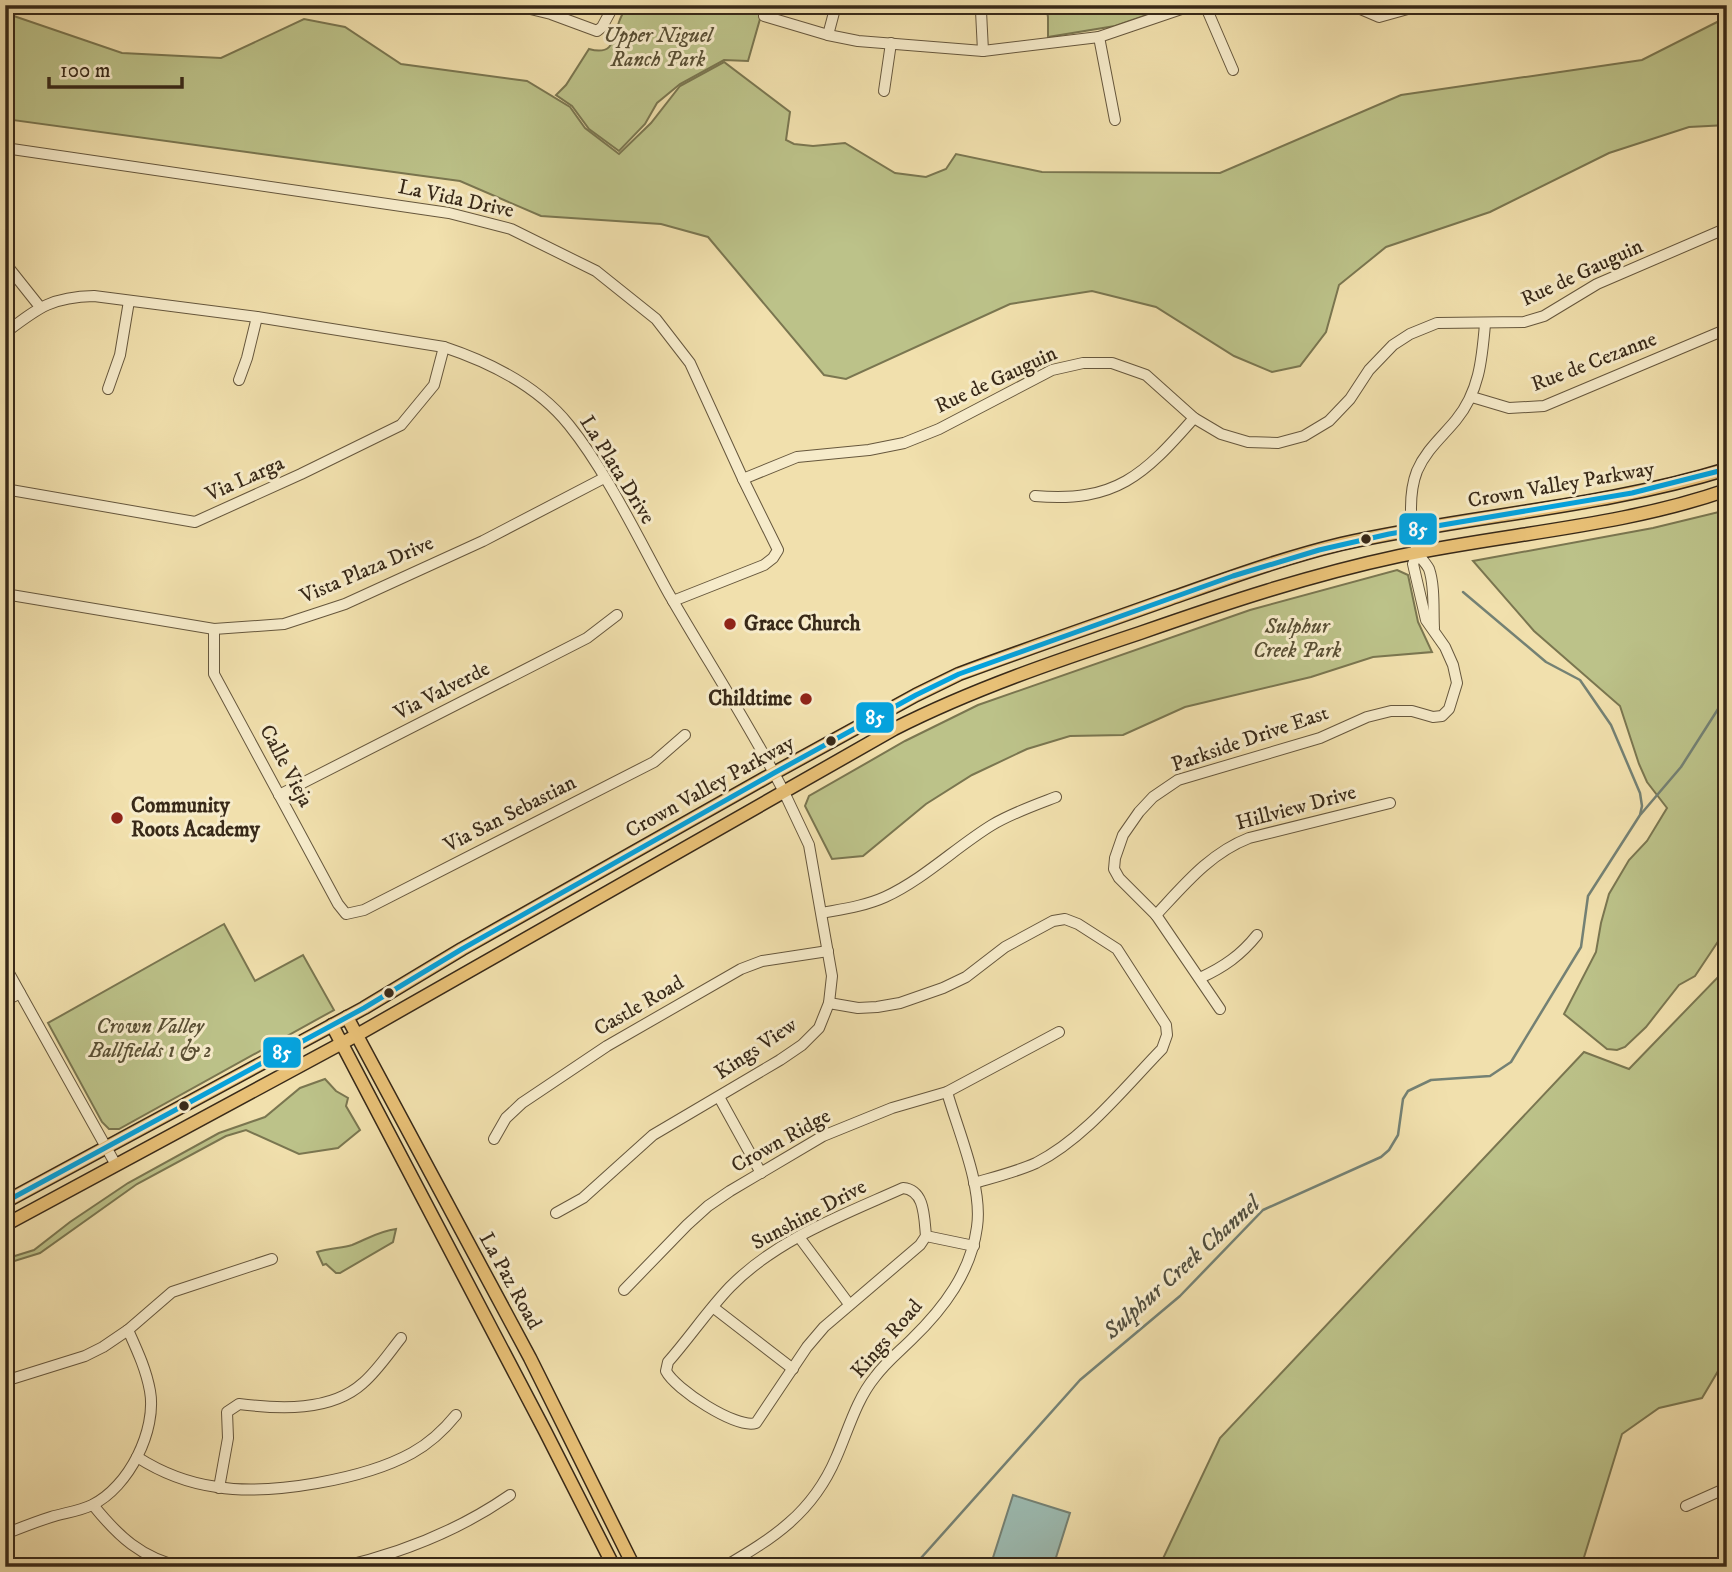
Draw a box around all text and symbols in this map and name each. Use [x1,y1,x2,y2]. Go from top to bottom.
park label: Upper Niguel Ranch Park [603,23,715,73]
scale bar [49,46,182,90]
text: 100 m [60,58,111,84]
street label: La Vida Drive [396,174,517,224]
street label: Rue de Gauguin [1517,233,1647,313]
street label: Rue de Cezanne [1528,326,1661,398]
street label: Rue de Gauguin [931,340,1061,420]
street label: La Plata Drive [573,411,661,529]
street label: Via Larga [201,450,288,508]
street label: Crown Valley Parkway [1466,456,1657,514]
line badge: 85 [1398,512,1438,546]
text: 85 [1409,519,1428,542]
street label: Vista Plaza Drive [295,530,438,610]
unlabelled marker [1359,532,1373,546]
place label: Grace Church [744,611,861,637]
park label: Sulphur Creek Park [1253,614,1341,664]
marker: Grace Church [722,616,738,632]
street label: Via Valverde [389,656,494,727]
place label: Childtime [708,686,792,712]
marker: Childtime [798,691,814,707]
street label: Parkside Drive East [1168,700,1332,778]
line badge: 85 [855,701,895,734]
text: 85 [866,707,885,730]
street label: Calle Vieja [253,720,319,812]
street label: Crown Valley Parkway [621,729,800,844]
unlabelled marker [824,734,838,748]
street label: Via San Sebastian [439,770,580,859]
street label: Hillview Drive [1233,779,1359,837]
place label: Community Roots Academy [131,793,261,843]
marker: Community Roots Academy [109,810,125,826]
street label: Castle Road [589,970,689,1042]
unlabelled marker [382,986,396,1000]
street label: Kings View [710,1012,803,1086]
park label: Crown Valley Ballfields 1 & 2 [88,1014,211,1064]
line badge: 85 [262,1036,302,1069]
text: 85 [273,1042,292,1065]
unlabelled marker [177,1099,191,1113]
street label: Crown Ridge [727,1103,835,1179]
street label: Sunshine Drive [747,1174,871,1256]
water label: Sulphur Creek Channel [1097,1189,1268,1347]
street label: La Paz Road [473,1228,548,1334]
street label: Kings Road [846,1294,929,1384]

